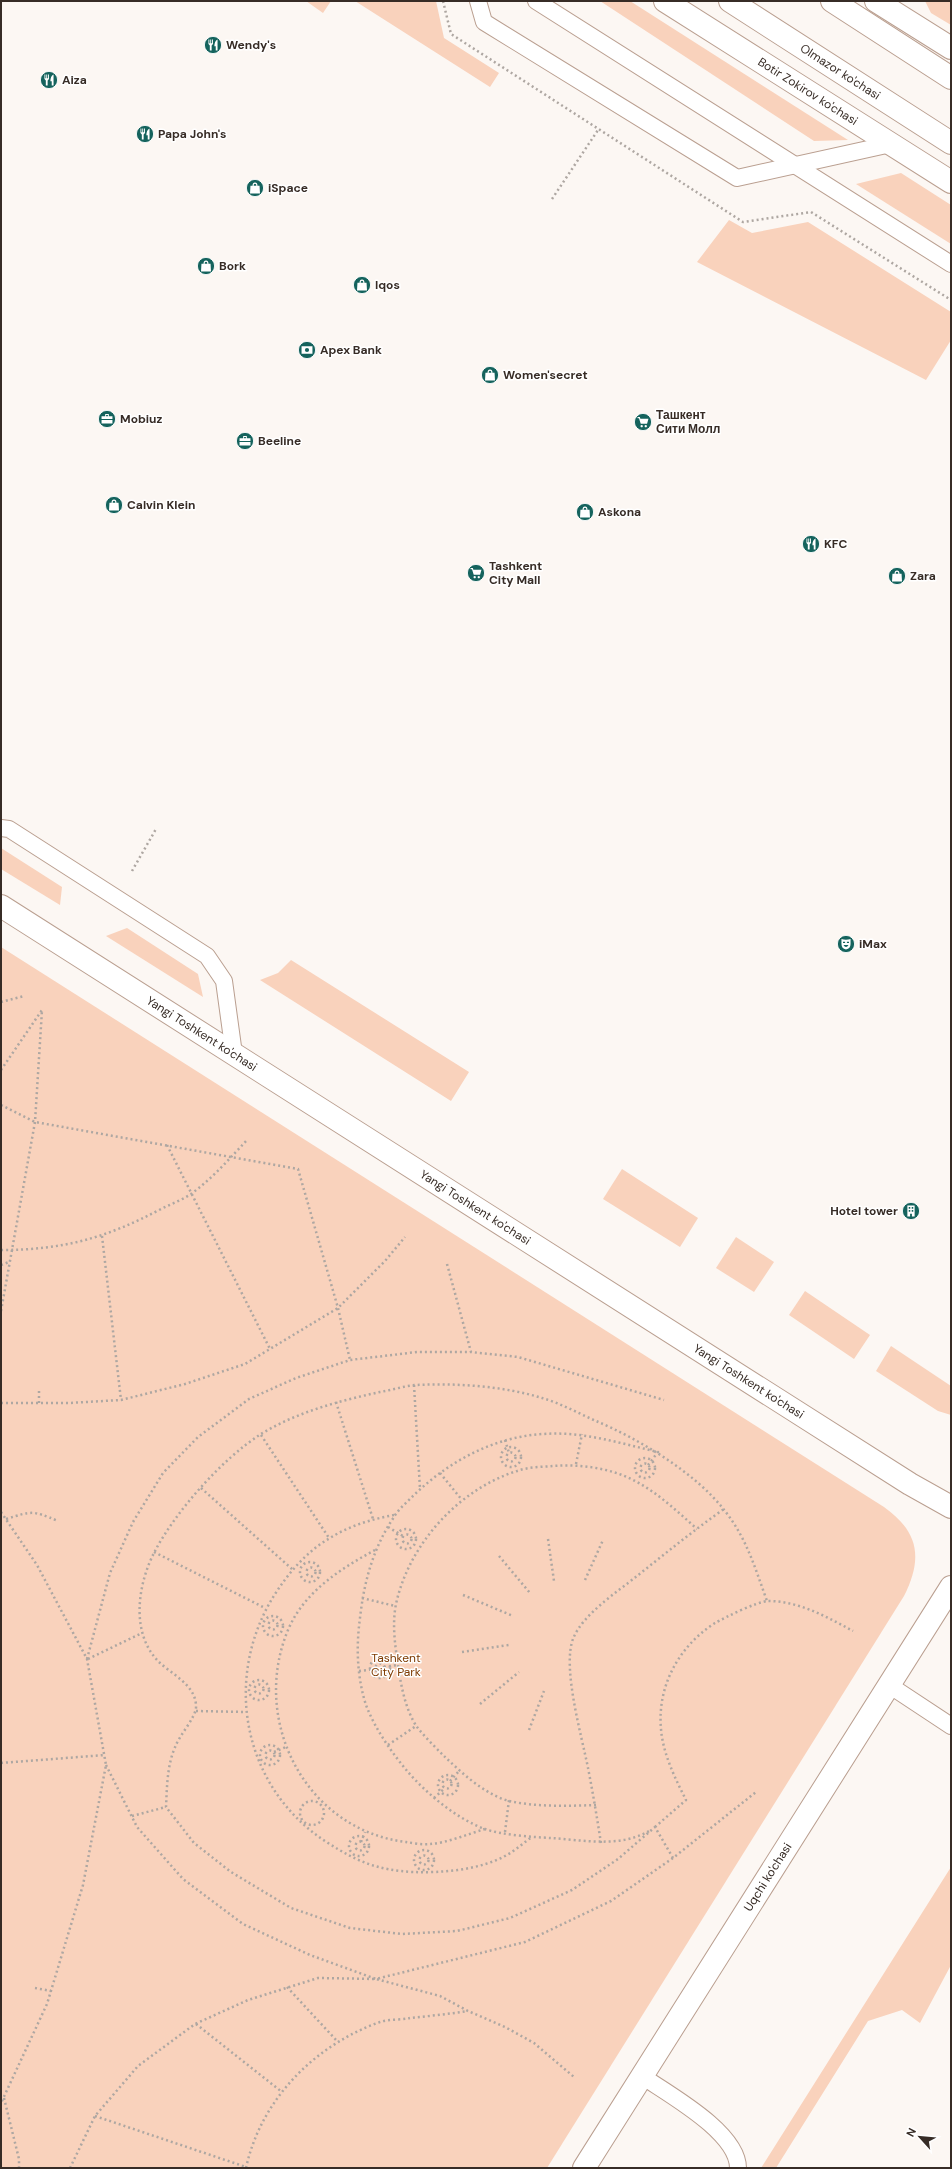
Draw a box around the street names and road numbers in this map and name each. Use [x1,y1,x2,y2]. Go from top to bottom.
street label: Olmazor ko'chasi [797,40,883,104]
street label: Botir Zokirov ko'chasi [755,54,861,129]
street label: Yangi Toshkent ko'chasi [143,993,260,1075]
street label: Yangi Toshkent ko'chasi [417,1166,534,1249]
street label: Yangi Toshkent ko'chasi [690,1340,807,1423]
street label: Uqchi ko'chasi [740,1840,795,1914]

